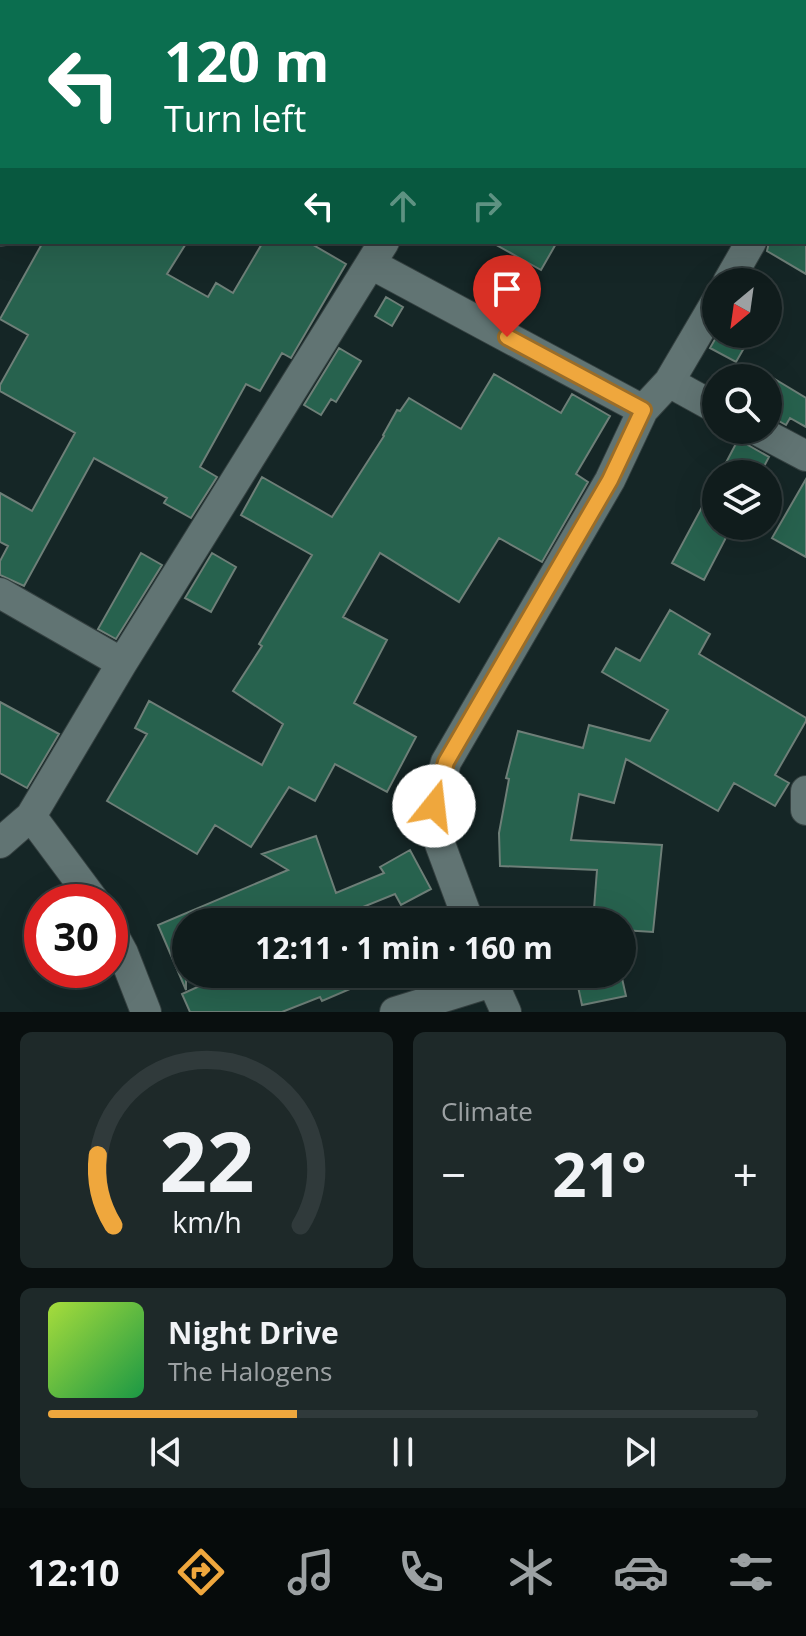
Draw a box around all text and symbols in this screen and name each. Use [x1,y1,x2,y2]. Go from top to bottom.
text: 120 m [164,22,330,98]
icon: left [32,32,136,136]
text: Turn left [164,94,306,143]
icon: left [297,184,341,228]
icon: ahead [381,184,425,228]
icon: right [465,184,509,228]
pin [473,255,541,337]
icon: arrive [485,267,529,311]
north arrow [702,268,782,348]
map controls [702,268,782,540]
button: search [702,364,782,444]
button: layers [702,460,782,540]
position arrow [392,764,476,848]
speed limit sign: 30 [24,884,128,988]
text: 12:11 · 1 min · 160 m [255,927,553,968]
text: Climate [441,1093,533,1129]
text: 22 [159,1103,254,1216]
text: 21° [552,1133,647,1215]
text: − [441,1144,466,1204]
text: + [733,1144,758,1204]
text: km/h [172,1202,241,1241]
text: Night Drive [168,1312,339,1353]
text: The Halogens [168,1353,333,1389]
icon: previous [144,1430,188,1474]
icon: pause [381,1430,425,1474]
icon: next [618,1430,662,1474]
icon: directions [173,1544,229,1600]
icon: music [283,1544,339,1600]
icon: phone [393,1544,449,1600]
icon: climate [503,1544,559,1600]
icon: car [613,1544,669,1600]
icon: filters [723,1544,779,1600]
text: 12:10 [27,1548,120,1597]

